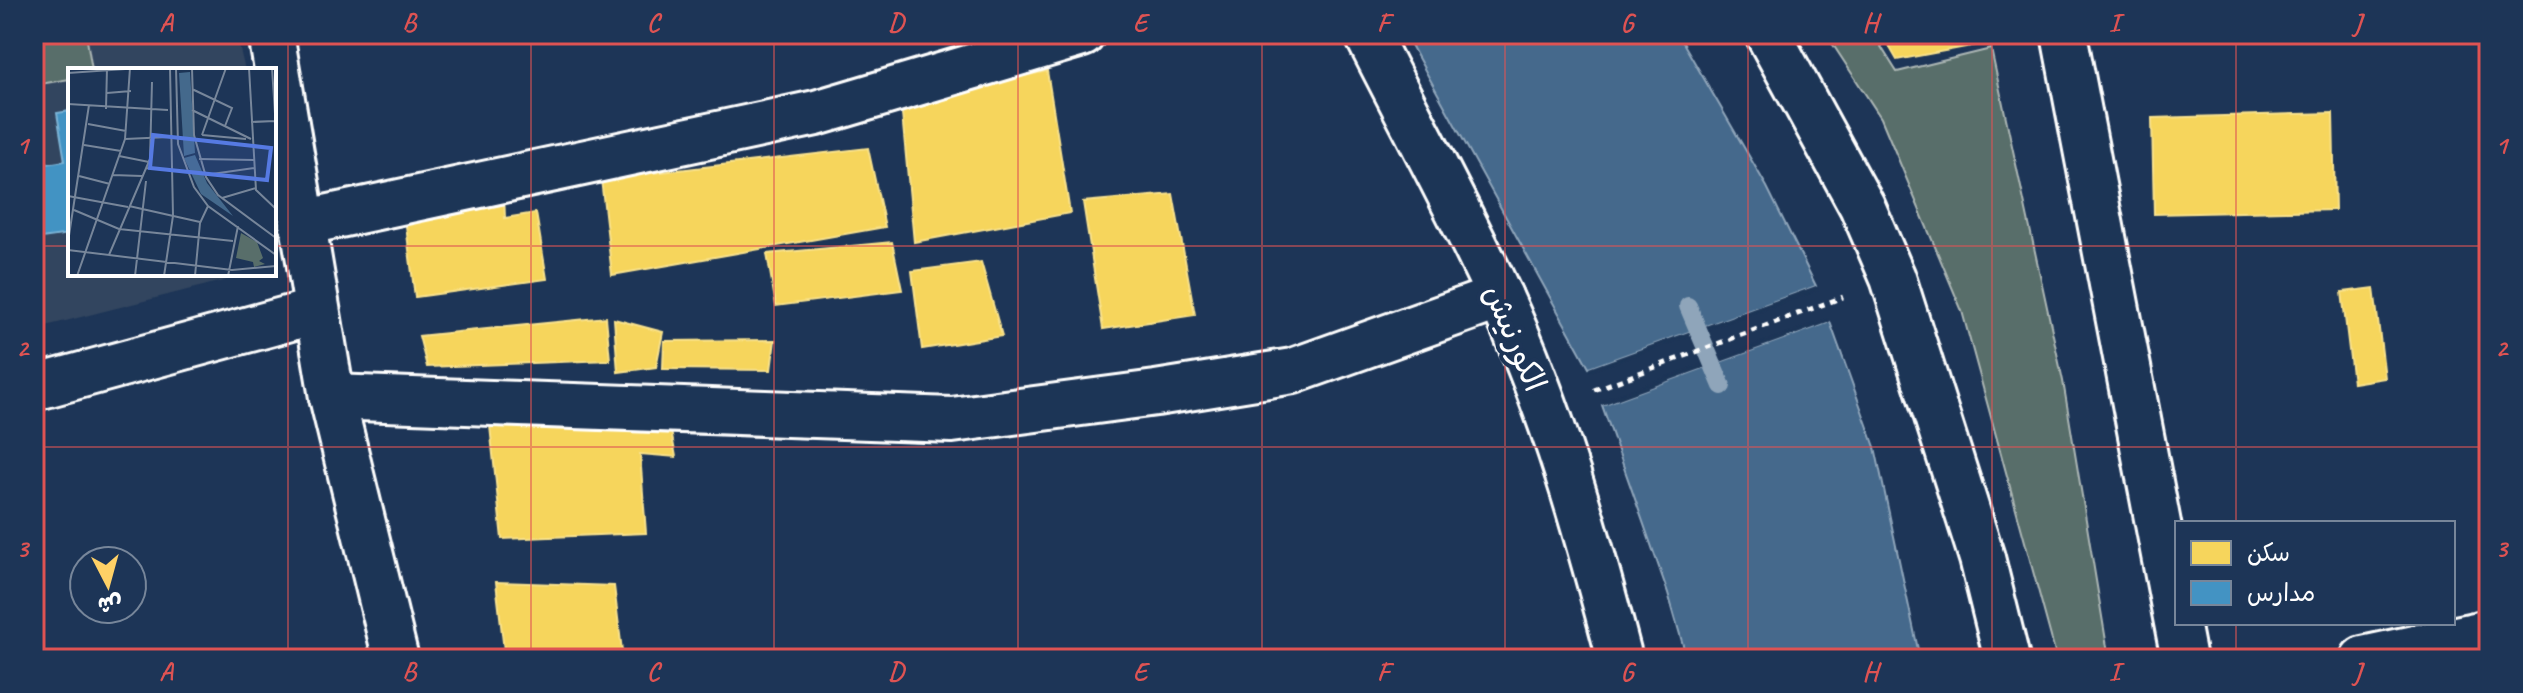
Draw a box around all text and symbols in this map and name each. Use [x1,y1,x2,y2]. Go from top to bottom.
text: A [159,6,174,39]
text: B [402,6,418,39]
text: C [647,6,663,39]
text: D [888,6,906,39]
text: E [1133,6,1151,39]
text: F [1377,6,1395,39]
text: G [1621,6,1637,39]
text: H [1863,6,1883,39]
text: I [2109,6,2126,39]
text: J [2351,6,2366,39]
inset map [68,68,276,276]
text: 1 [16,129,31,162]
text: 1 [2495,129,2510,162]
street label: الكورنيش [1474,278,1556,398]
text: 2 [16,331,30,364]
text: 2 [2495,331,2509,364]
legend [2175,521,2455,625]
text: 3 [16,532,30,565]
text: 3 [2495,532,2509,565]
text: سكن [2247,538,2290,568]
north arrow [68,545,148,625]
text: مدارس [2247,578,2315,608]
text: ش [96,589,123,619]
text: A [159,655,174,688]
text: B [402,655,418,688]
text: C [647,655,663,688]
text: D [888,655,906,688]
text: E [1133,655,1151,688]
text: F [1377,655,1395,688]
text: G [1621,655,1637,688]
text: H [1863,655,1883,688]
text: I [2109,655,2126,688]
text: J [2351,655,2366,688]

